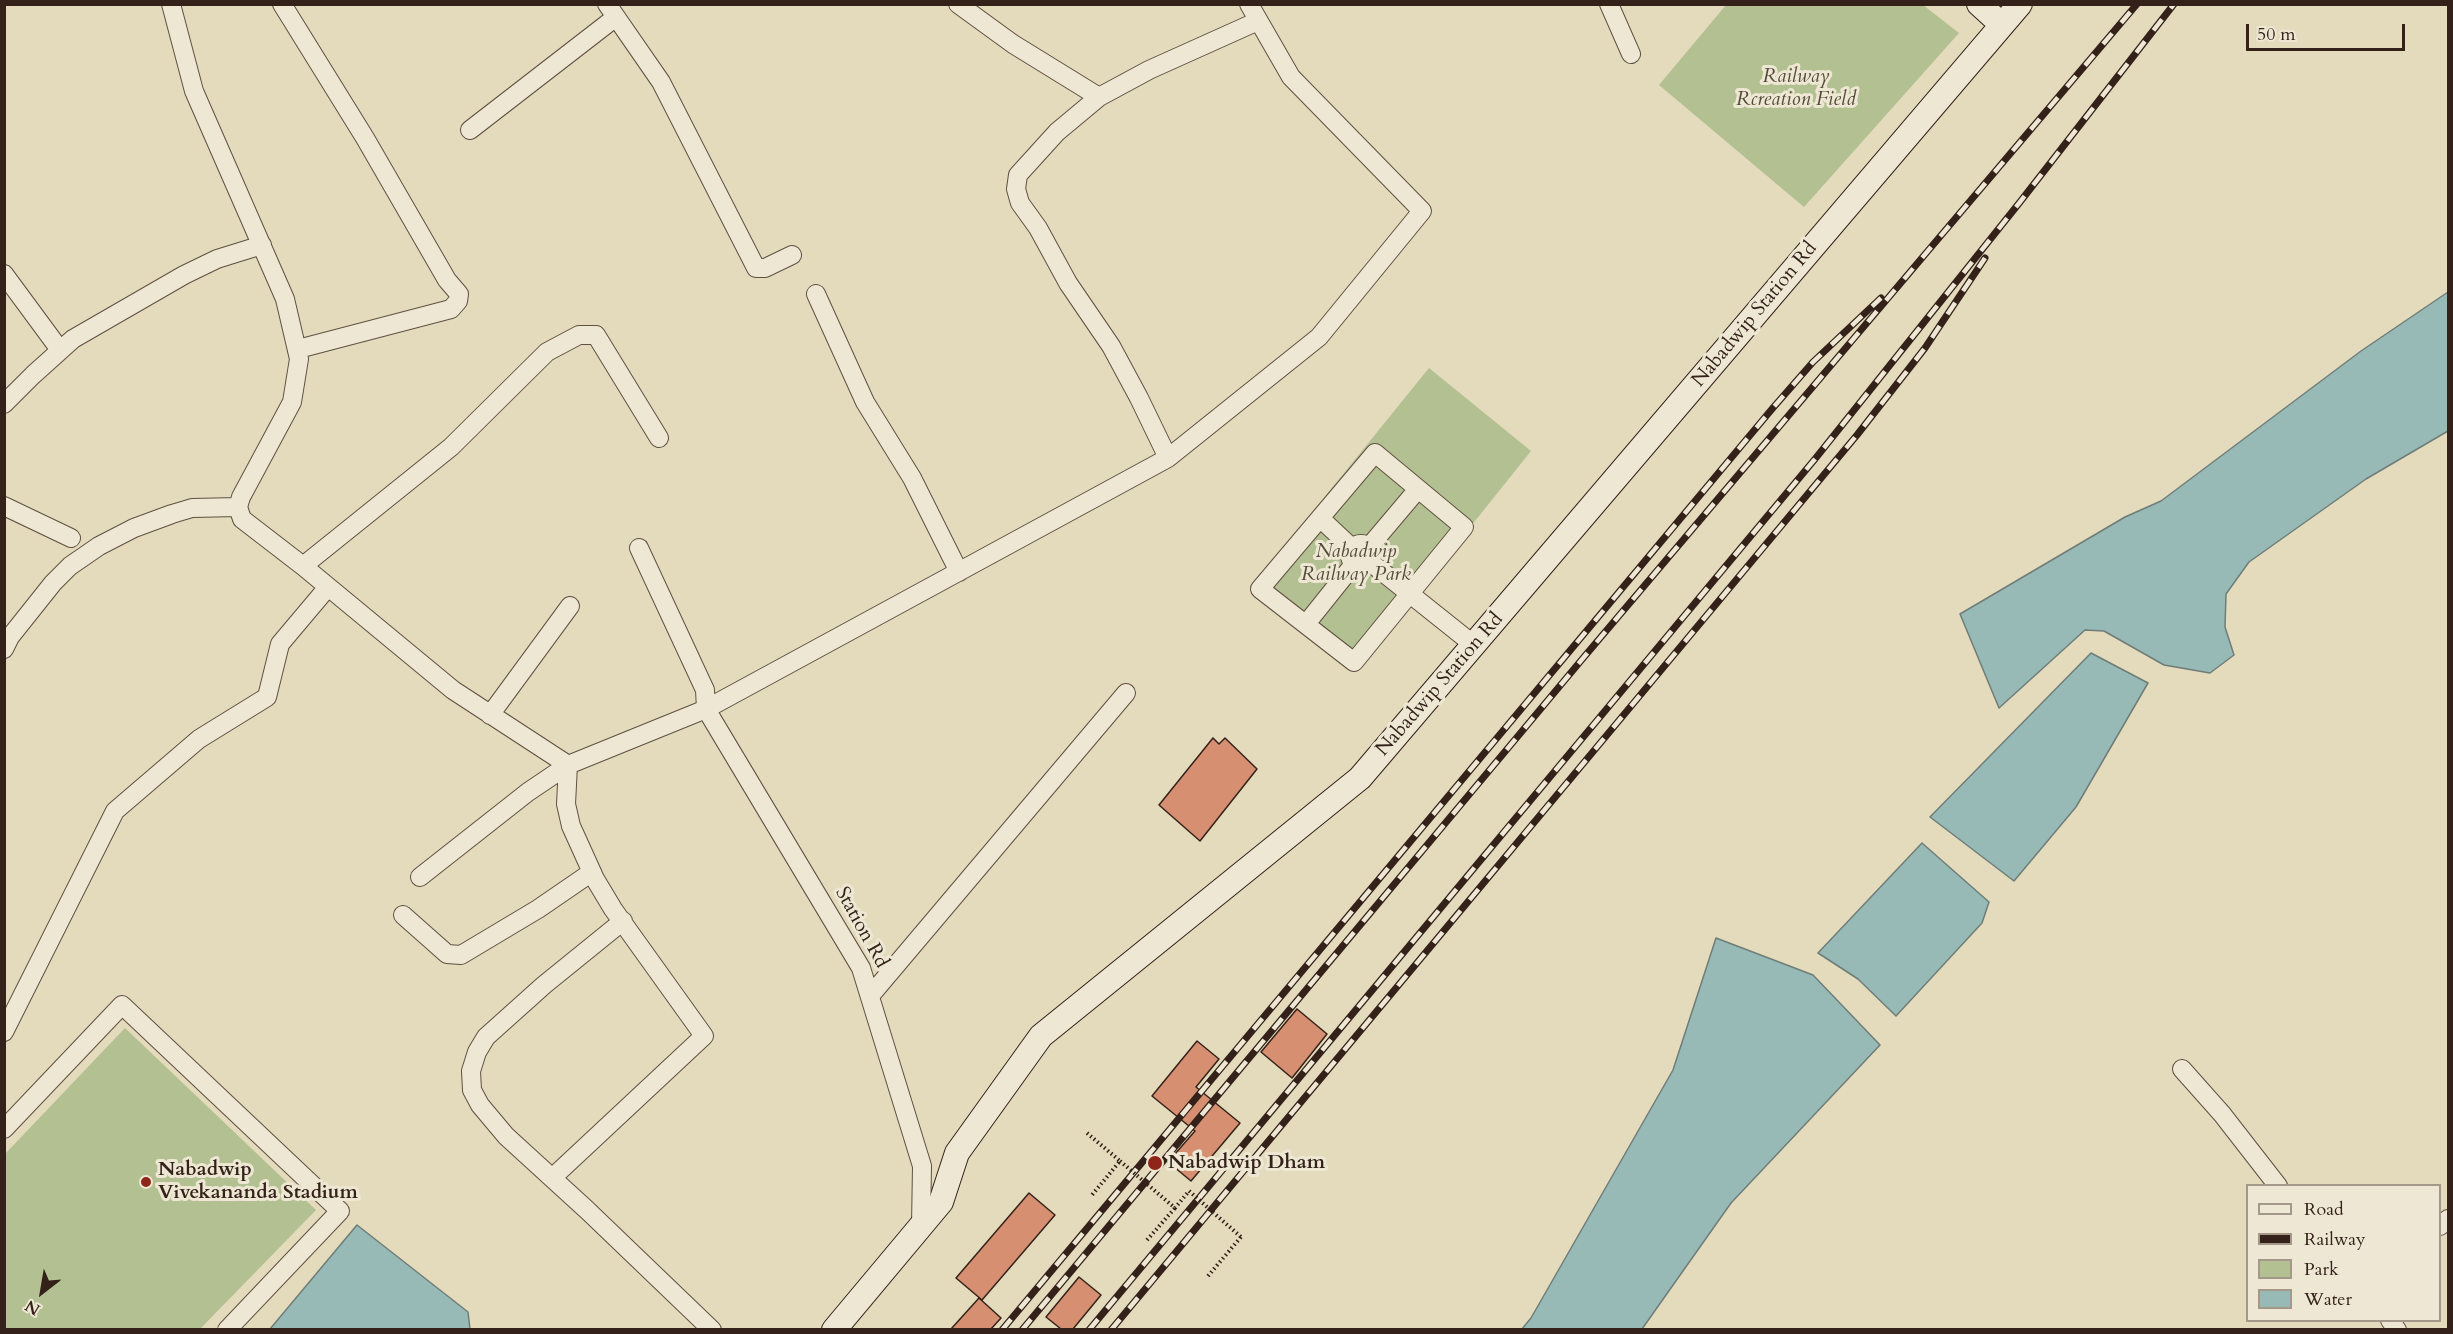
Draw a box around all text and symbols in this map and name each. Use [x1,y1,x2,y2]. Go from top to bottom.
scale bar [2249,12,2408,50]
text: 50 m [2257,22,2296,47]
park label: Railway Rcreation Field [1736,65,1856,112]
street label: Nabadwip Station Rd [1687,237,1823,393]
park label: Nabadwip Railway Park [1301,540,1411,587]
street label: Nabadwip Station Rd [1371,608,1509,762]
street label: Station Rd [829,883,893,973]
place label: Nabadwip Dham [1168,1151,1325,1175]
marker: Nabadwip Dham [1146,1154,1164,1172]
place label: Nabadwip Vivekananda Stadium [158,1158,358,1205]
marker: Nabadwip Vivekananda Stadium [139,1175,153,1189]
legend [2246,1184,2441,1322]
text: Road [2304,1197,2344,1222]
text: Railway [2304,1227,2366,1252]
text: Park [2304,1257,2339,1282]
north arrow [12,1262,72,1322]
text: Water [2304,1287,2352,1312]
text: N [21,1294,44,1320]

